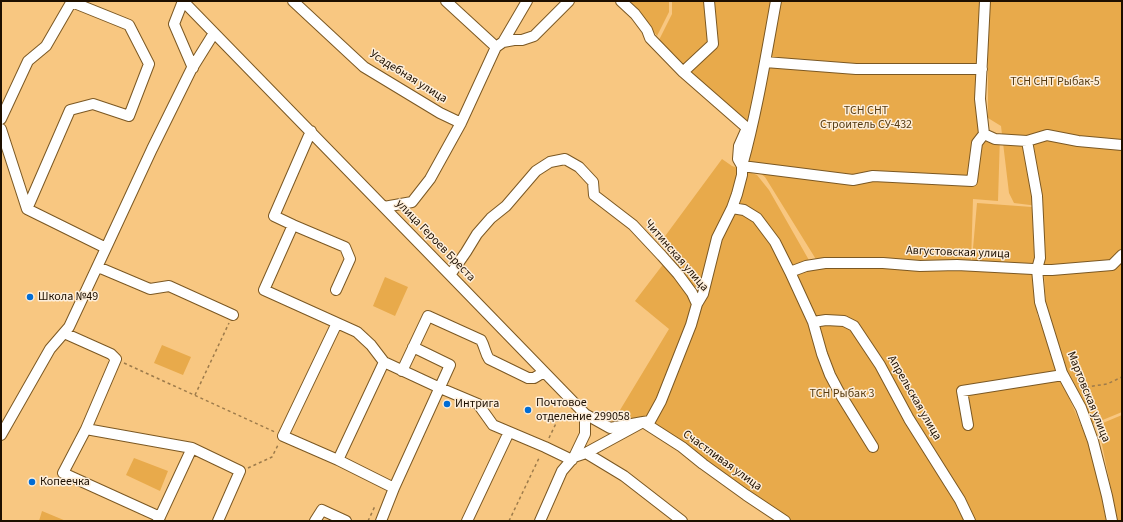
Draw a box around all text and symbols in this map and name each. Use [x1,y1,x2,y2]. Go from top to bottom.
street label: Усадебная улица [367,47,449,107]
park label: ТСН СНТ Рыбак-5 [1010,75,1100,89]
park label: ТСН СНТ Строитель СУ-432 [820,104,912,132]
street label: улица Героев Бреста [392,197,478,285]
street label: Читинская улица [641,217,711,295]
street label: Августовская улица [906,244,1010,262]
place label: Школа №49 [38,290,98,304]
marker: Школа №49 [25,292,35,302]
street label: Мартовская улица [1063,350,1113,444]
street label: Апрельская улица [884,353,944,443]
park label: ТСН Рыбак 3 [810,387,874,401]
place label: Почтовое отделение 299058 [536,396,630,424]
place label: Интрига [455,397,499,411]
marker: Интрига [442,399,452,409]
marker: Почтовое отделение 299058 [523,405,533,415]
street label: Счастливая улица [680,427,764,495]
place label: Копеечка [40,475,90,489]
marker: Копеечка [27,477,37,487]

